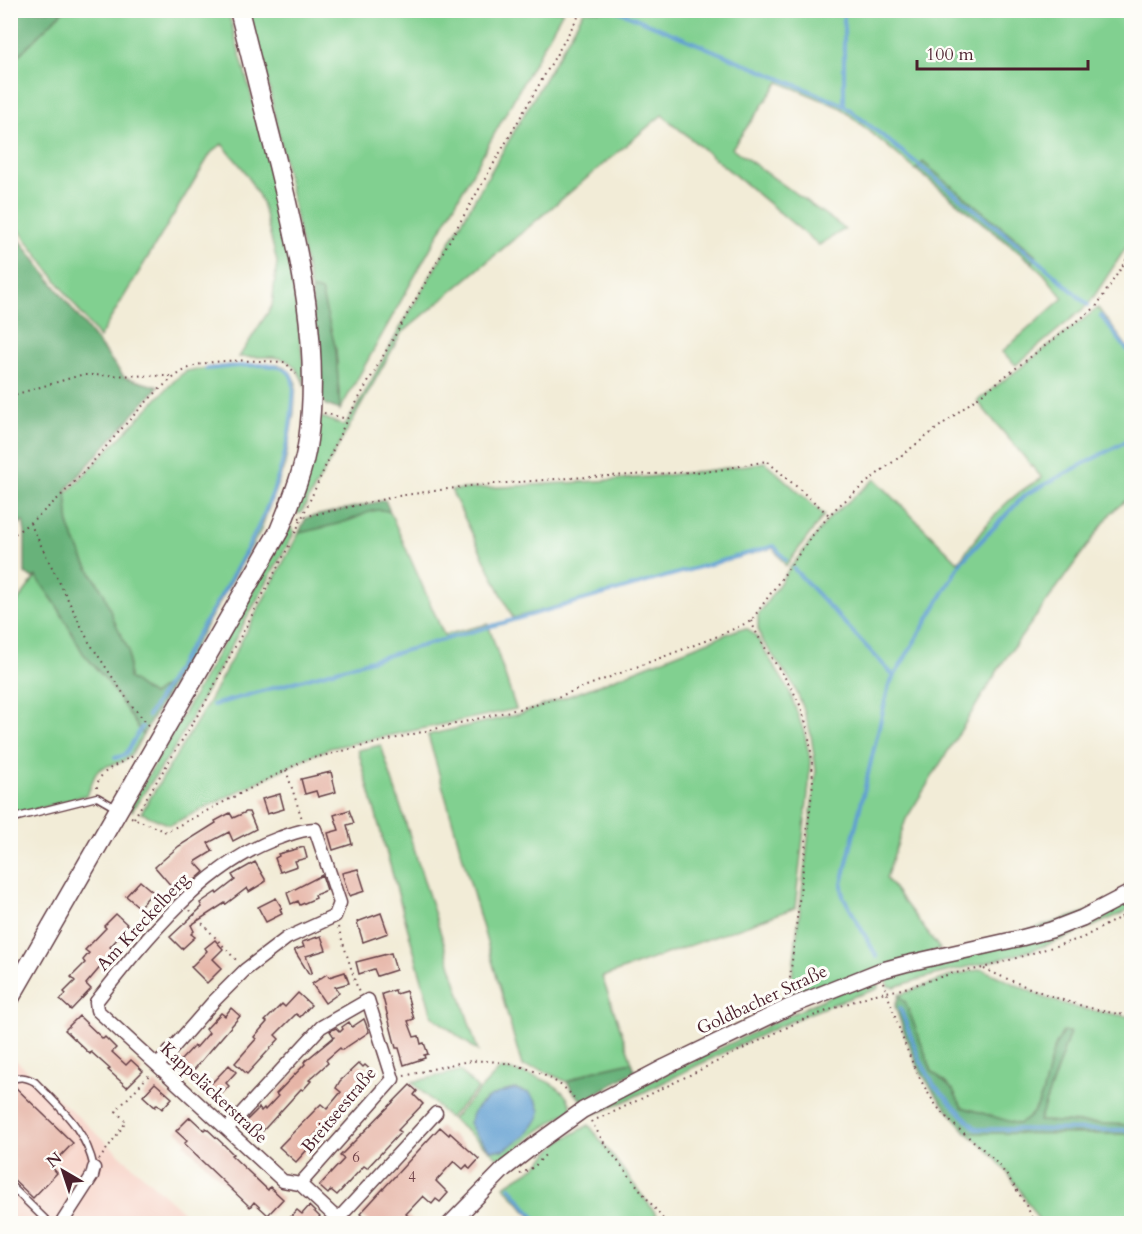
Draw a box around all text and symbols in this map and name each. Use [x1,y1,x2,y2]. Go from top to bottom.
scale bar [917,33,1088,71]
text: 100 m [926,42,974,67]
street label: Am Kreckelberg [91,867,196,977]
street label: Goldbacher Straße [693,959,831,1041]
street label: Kappeläckerstraße [155,1037,273,1149]
street label: Breitseestraße [296,1062,382,1158]
north arrow [33,1141,93,1201]
text: N [42,1147,67,1173]
house number: 6 [352,1147,360,1167]
house number: 4 [408,1167,416,1187]

